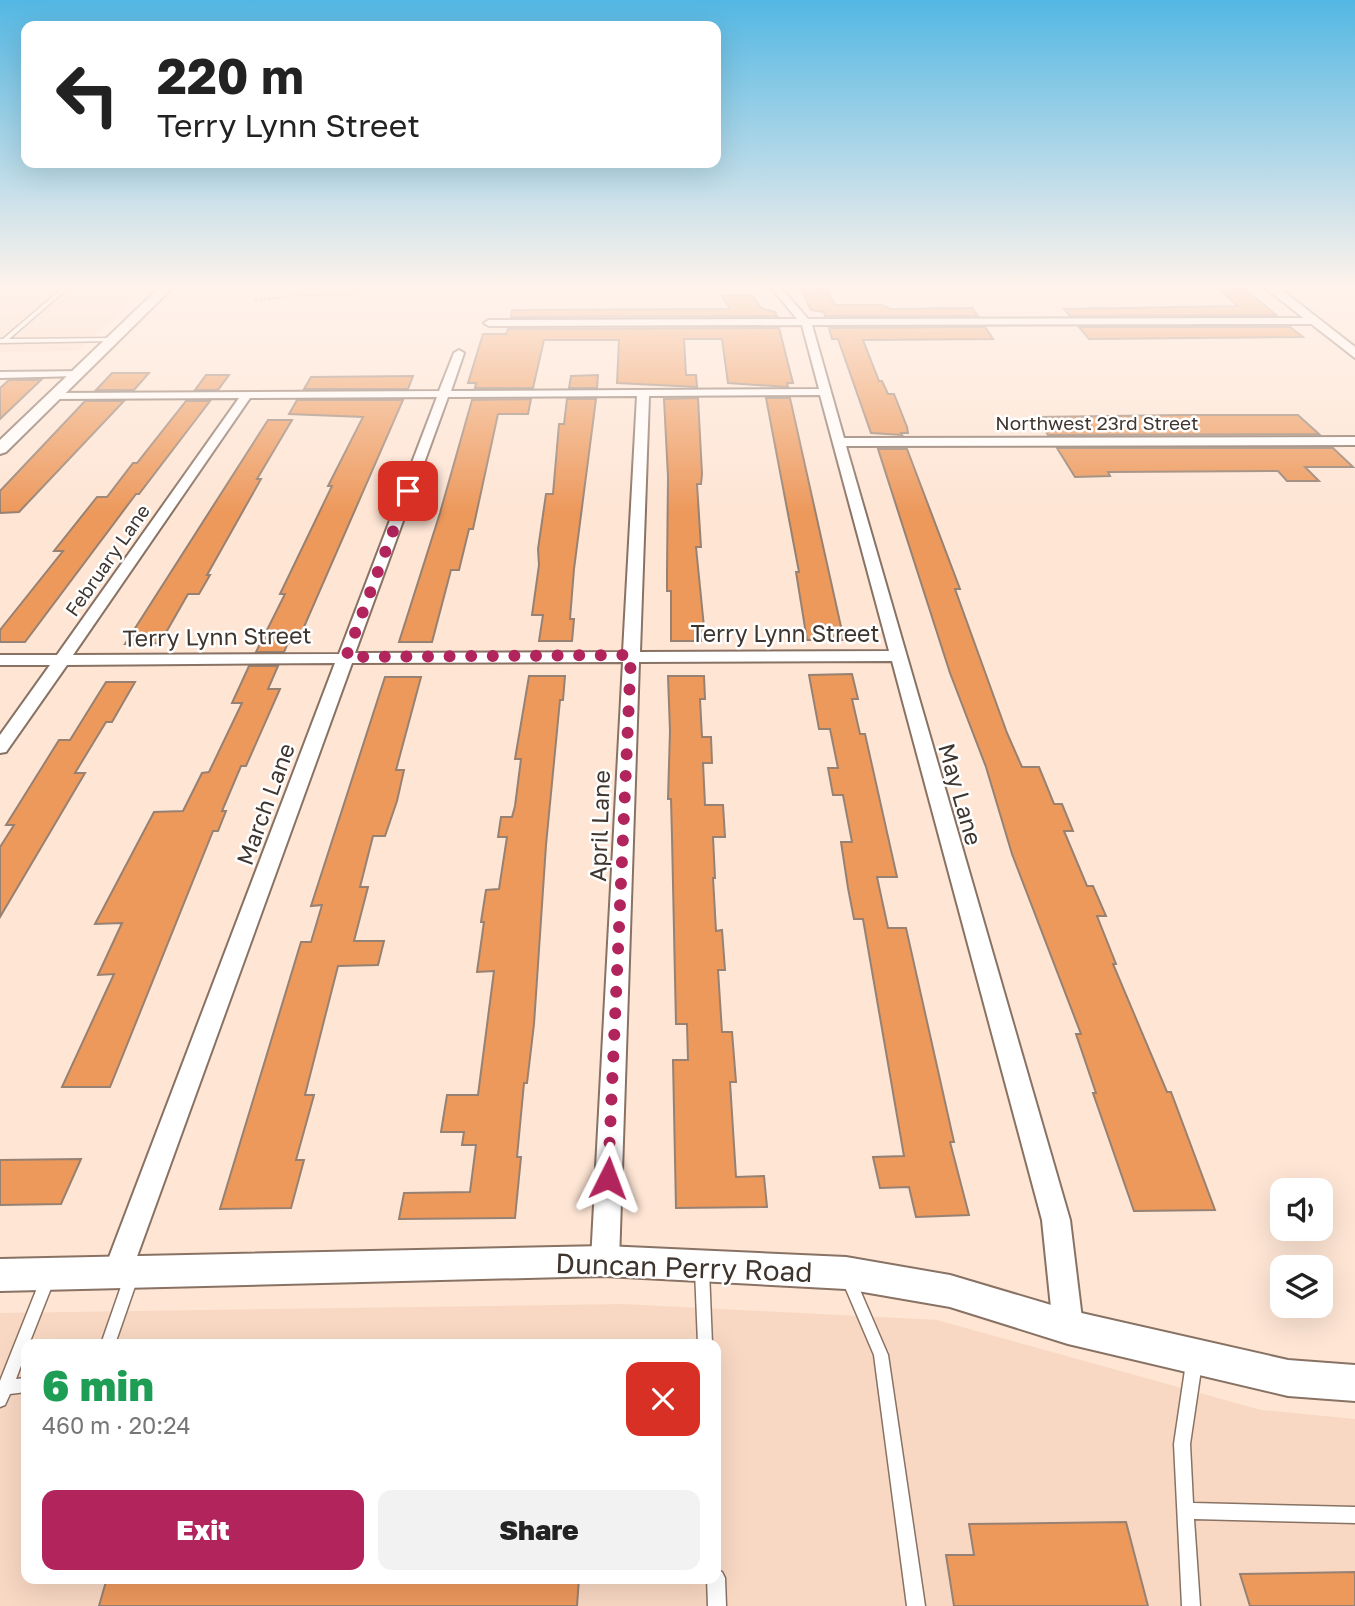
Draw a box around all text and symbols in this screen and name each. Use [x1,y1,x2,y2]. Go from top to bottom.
text: 220 m [157,46,304,105]
icon: left [42,49,133,140]
text: Terry Lynn Street [157,106,420,144]
street label: Northwest 23rd Street [995,411,1199,434]
pin [378,461,438,521]
icon: arrive [389,472,427,510]
street label: February Lane [60,500,154,620]
street label: Terry Lynn Street [690,619,880,647]
street label: Terry Lynn Street [122,620,312,652]
street label: March Lane [230,739,300,869]
street label: May Lane [933,740,989,848]
street label: April Lane [583,770,615,882]
position arrow [571,1141,645,1215]
map controls [1270,1178,1333,1318]
button: sound [1270,1178,1333,1241]
street label: Duncan Perry Road [555,1246,813,1288]
button: layers [1270,1255,1333,1318]
text: 6 min [42,1360,154,1410]
button: close [626,1362,700,1436]
text: 460 m · 20:24 [42,1411,191,1439]
button: Exit [42,1490,364,1570]
button: Share [378,1490,700,1570]

